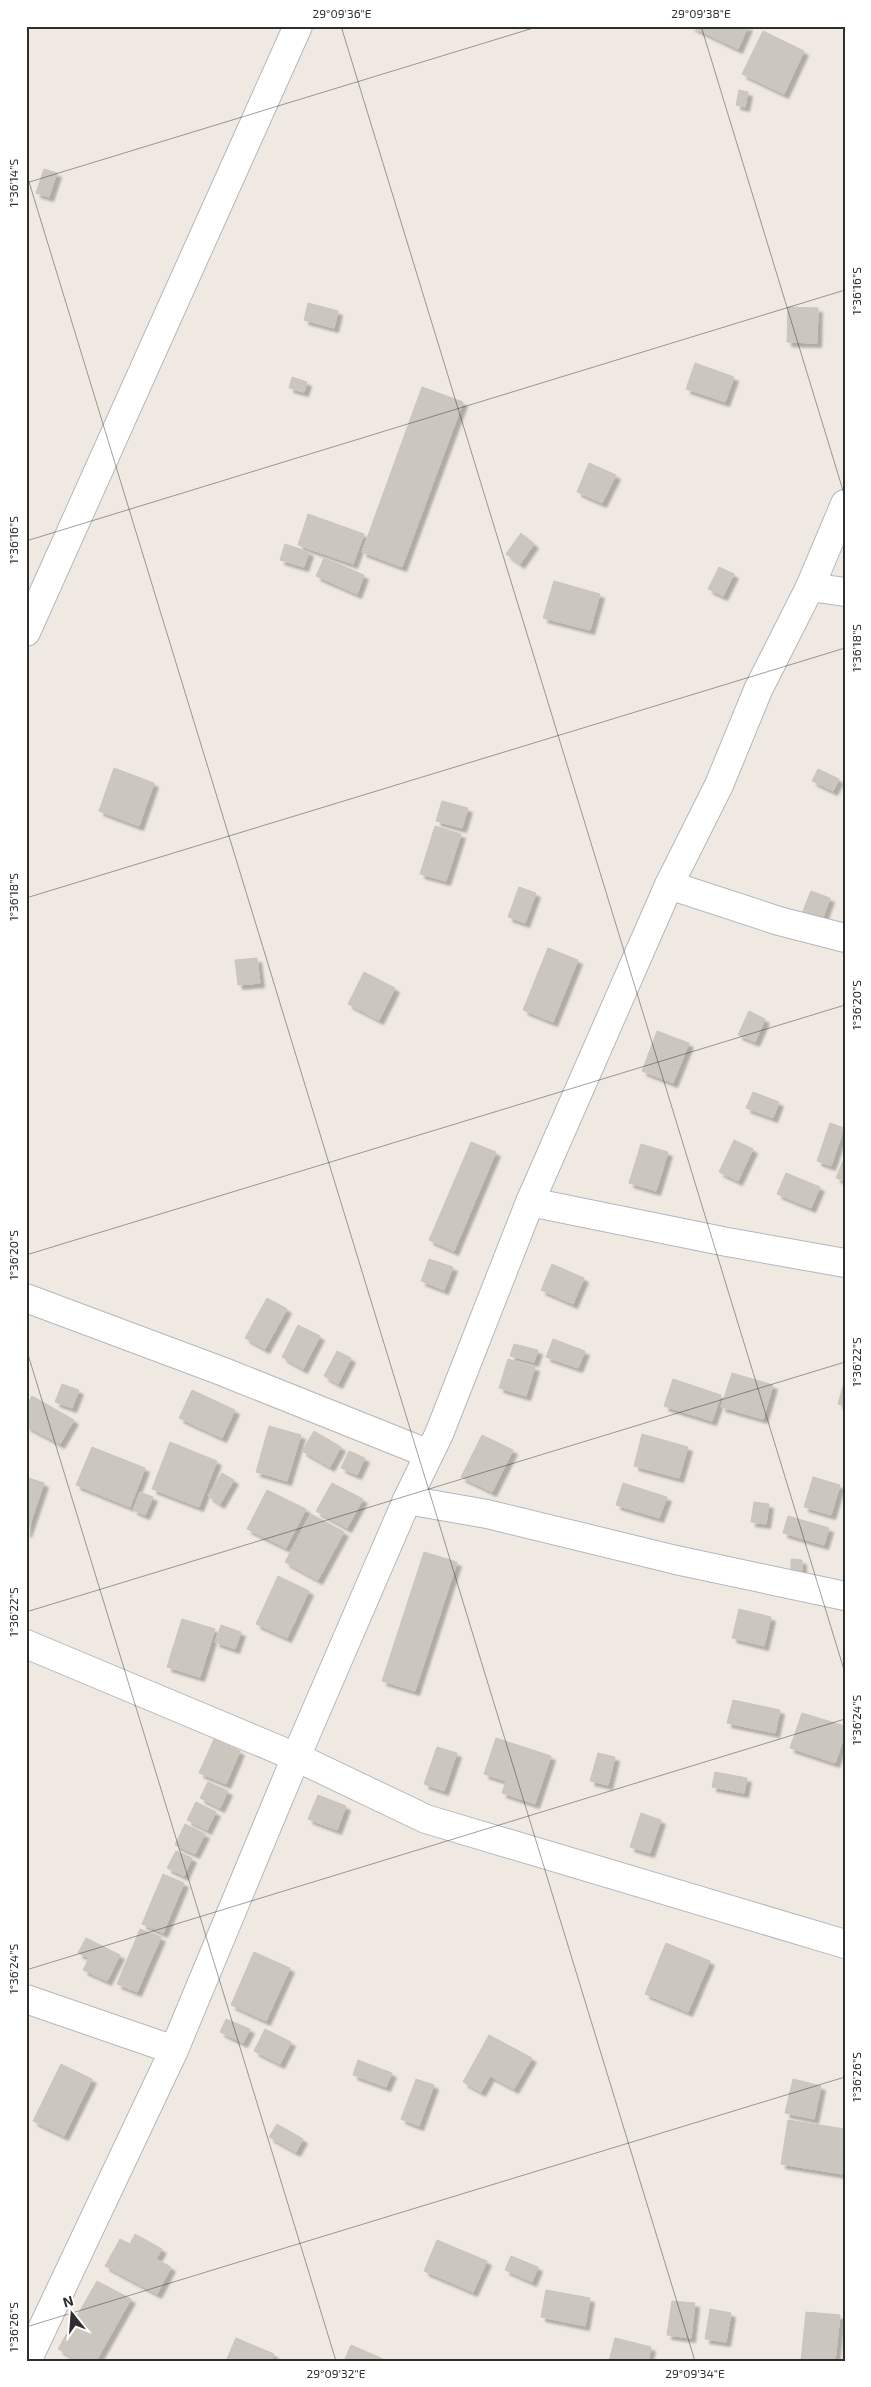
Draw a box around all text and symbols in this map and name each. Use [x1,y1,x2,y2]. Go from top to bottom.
text: 29°09'36"E [312,6,372,20]
text: 29°09'38"E [671,6,731,20]
text: 1°36'14"S [6,159,20,207]
text: 1°36'16"S [849,267,863,315]
text: 1°36'16"S [6,516,20,564]
text: 1°36'18"S [849,624,863,672]
text: 1°36'18"S [6,873,20,921]
text: 1°36'20"S [849,980,863,1030]
text: 1°36'20"S [6,1230,20,1280]
text: 1°36'22"S [849,1337,863,1387]
text: 1°36'22"S [6,1587,20,1637]
text: 1°36'24"S [849,1695,863,1745]
text: 1°36'24"S [6,1944,20,1994]
text: 1°36'26"S [849,2052,863,2102]
north arrow [48,2290,98,2340]
text: N [61,2291,75,2311]
text: 1°36'26"S [6,2302,20,2352]
text: 29°09'32"E [307,2366,366,2380]
text: 29°09'34"E [665,2366,725,2380]

